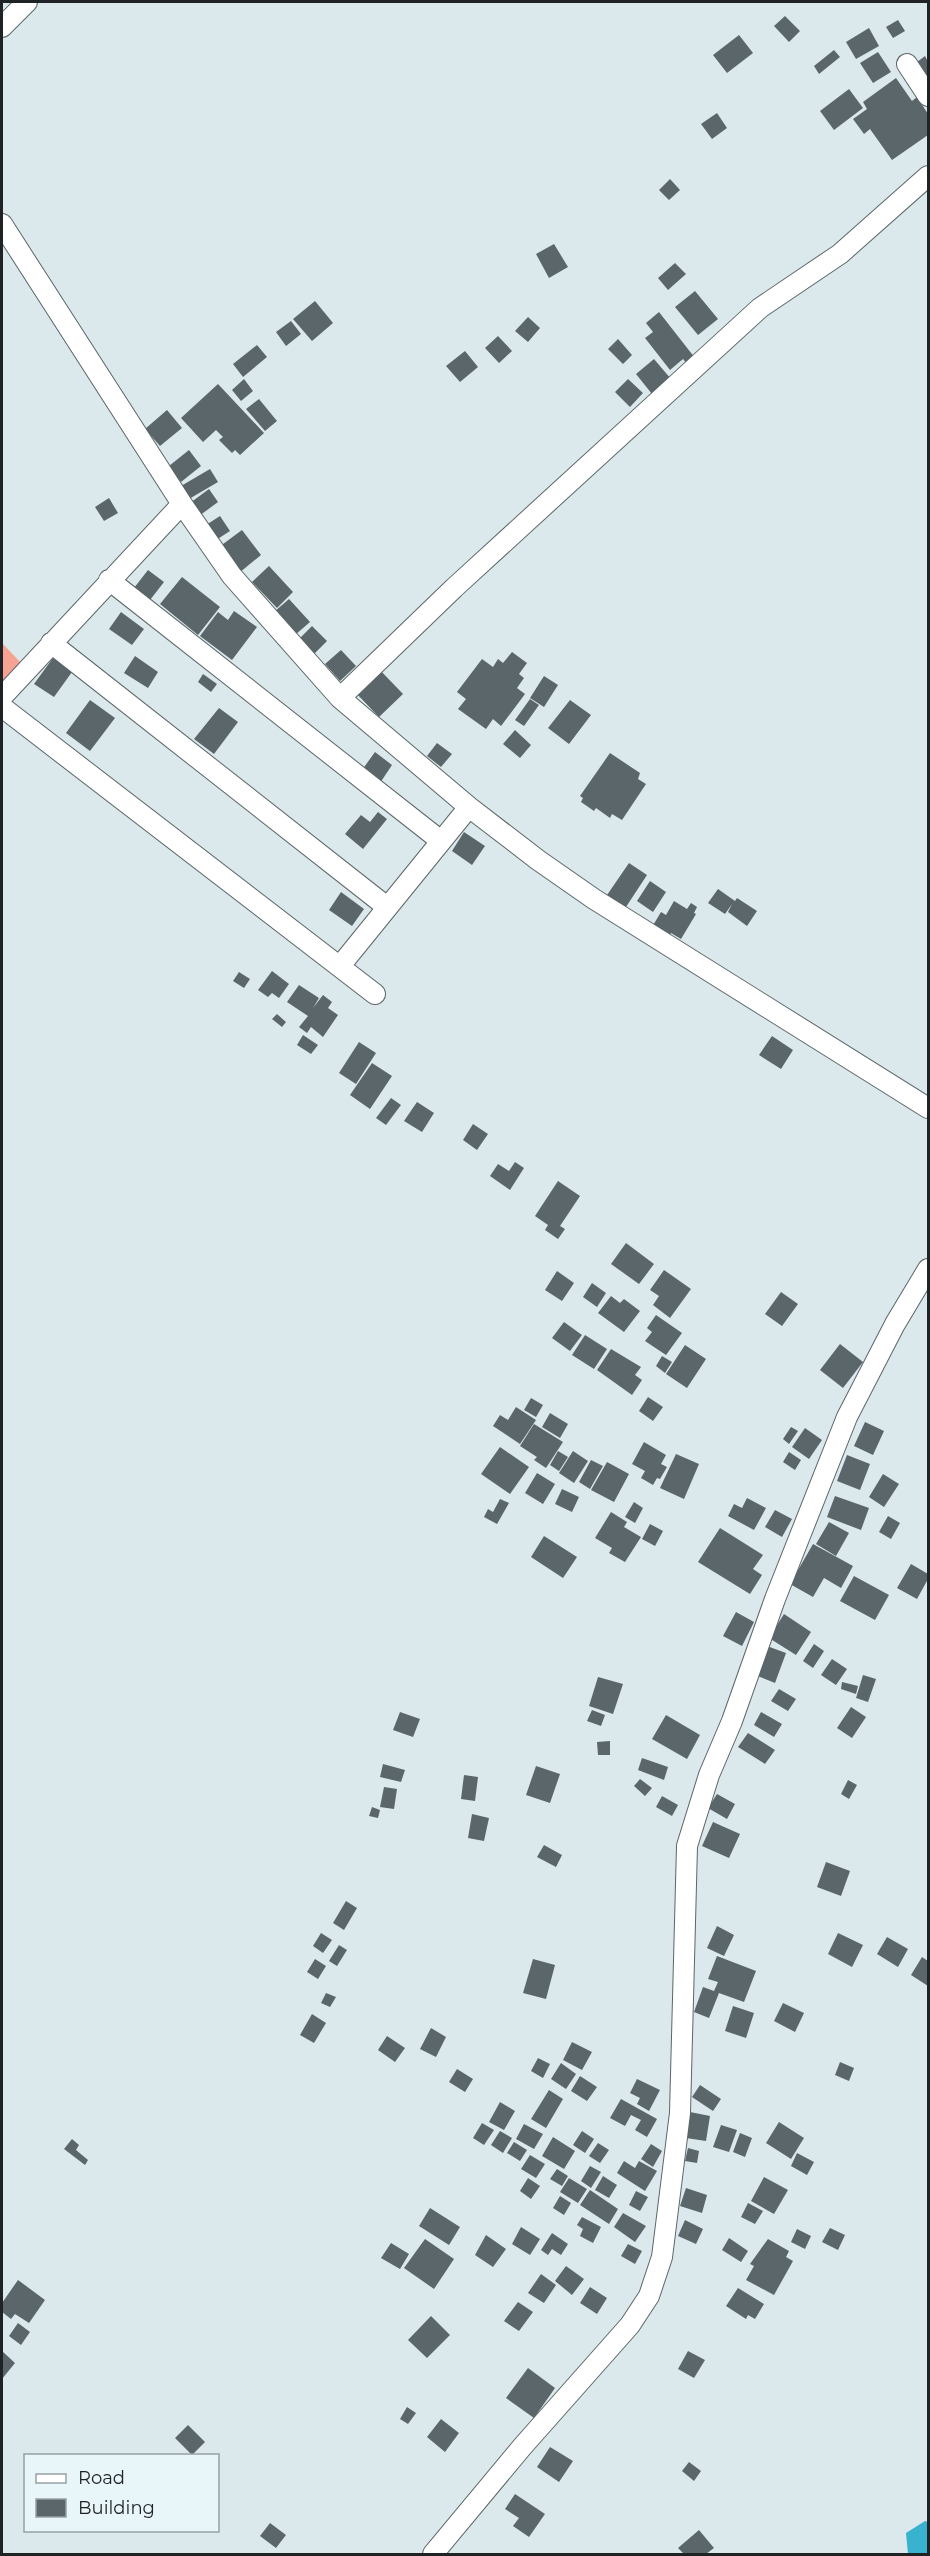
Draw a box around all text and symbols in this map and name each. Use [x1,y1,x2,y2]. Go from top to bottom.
legend [24,2454,219,2532]
text: Road [78,2467,125,2489]
text: Building [78,2497,155,2519]

